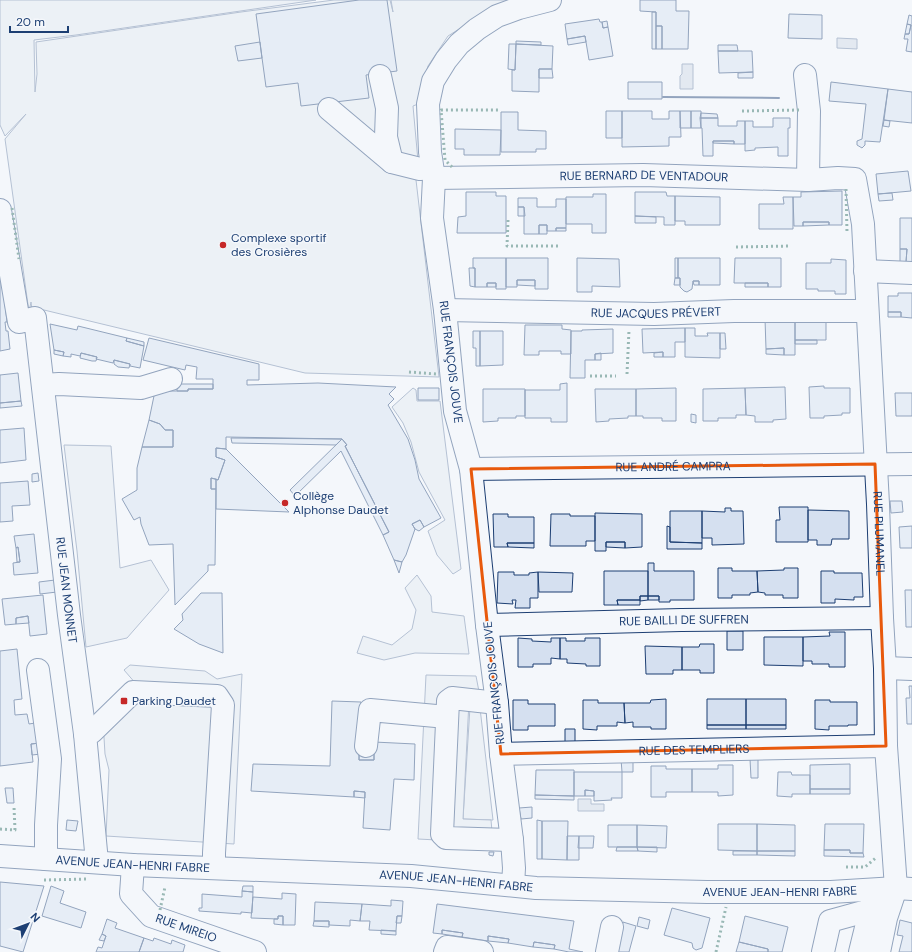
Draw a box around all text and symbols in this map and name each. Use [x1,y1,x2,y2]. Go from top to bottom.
scale bar [10,8,68,34]
text: 20 m [16,14,45,30]
street label: RUE BERNARD DE VENTADOUR [559,167,729,186]
place label: Complexe sportif des Crosières [231,230,327,260]
marker: Complexe sportif des Crosières [218,240,228,250]
street label: RUE FRANÇOIS JOUVE [436,300,466,425]
street label: RUE JACQUES PRÉVERT [591,303,722,322]
street label: RUE ANDRÉ CAMPRA [615,458,731,475]
place label: Collège Alphonse Daudet [293,488,389,518]
street label: RUE PLUMANEL [869,491,889,577]
marker: Collège Alphonse Daudet [280,498,290,508]
street label: RUE JEAN MONNET [52,536,81,644]
street label: RUE BAILLI DE SUFFREN [619,611,749,630]
street label: RUE FRANÇOIS JOUVE [480,620,508,745]
place label: Parking Daudet [132,693,216,709]
marker: Parking Daudet [119,696,129,706]
street label: RUE DES TEMPLIERS [638,741,750,759]
street label: AVENUE JEAN-HENRI FABRE [55,852,210,876]
street label: AVENUE JEAN-HENRI FABRE [379,867,534,896]
street label: AVENUE JEAN-HENRI FABRE [702,882,858,900]
north arrow [8,904,48,944]
text: N [28,910,43,925]
street label: RUE MIREIO [153,910,219,946]

